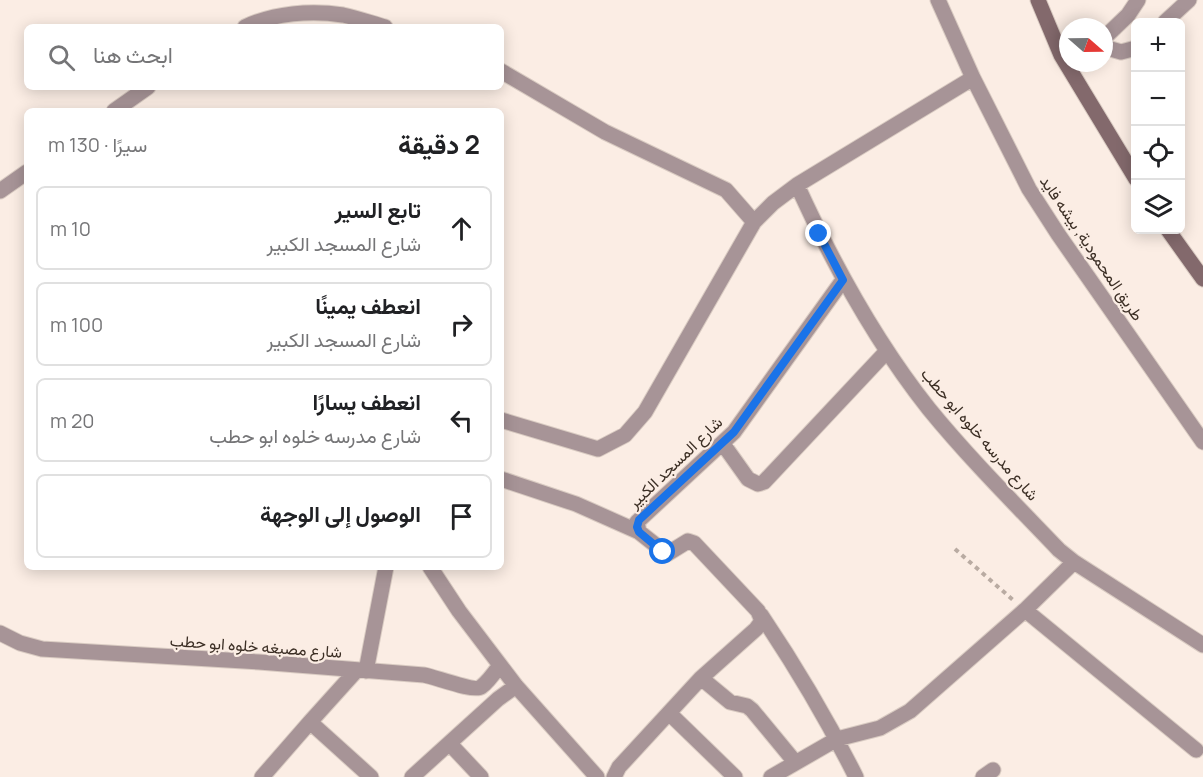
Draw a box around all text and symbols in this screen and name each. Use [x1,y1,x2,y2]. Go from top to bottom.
north arrow [1059,18,1113,72]
map controls [1131,18,1185,234]
button: + [1131,18,1185,72]
search box [24,24,504,90]
text: ابحث هنا [93,40,173,70]
icon: search [45,41,78,74]
button: − [1131,72,1185,126]
text: 2 دقيقة [398,126,480,162]
button: locate [1131,126,1185,180]
text: سيرًا · 130 m [48,131,147,158]
street label: طريق المحمودية, بيشه فايد [1035,171,1149,325]
button: layers [1131,180,1185,234]
text: تابع السير [335,195,421,225]
icon: ahead [445,212,478,245]
text: 10 m [50,215,91,242]
route end [805,220,831,246]
text: شارع المسجد الكبير [267,230,421,257]
text: انعطف يمينًا [315,291,421,321]
icon: right [445,308,478,341]
text: 100 m [50,311,103,338]
text: شارع المسجد الكبير [267,326,421,353]
street label: شارع مدرسه خلوه ابو حطب [915,363,1044,506]
text: انعطف يسارًا [312,387,421,417]
icon: left [445,404,478,437]
text: 20 m [50,407,95,434]
street label: شارع المسجد الكبير [622,411,728,514]
text: شارع مدرسه خلوه ابو حطب [209,422,421,449]
text: الوصول إلى الوجهة [260,499,421,529]
icon: arrive [445,500,478,533]
route start [649,538,675,564]
street label: شارع مصبغه خلوه ابو حطب [169,629,343,664]

